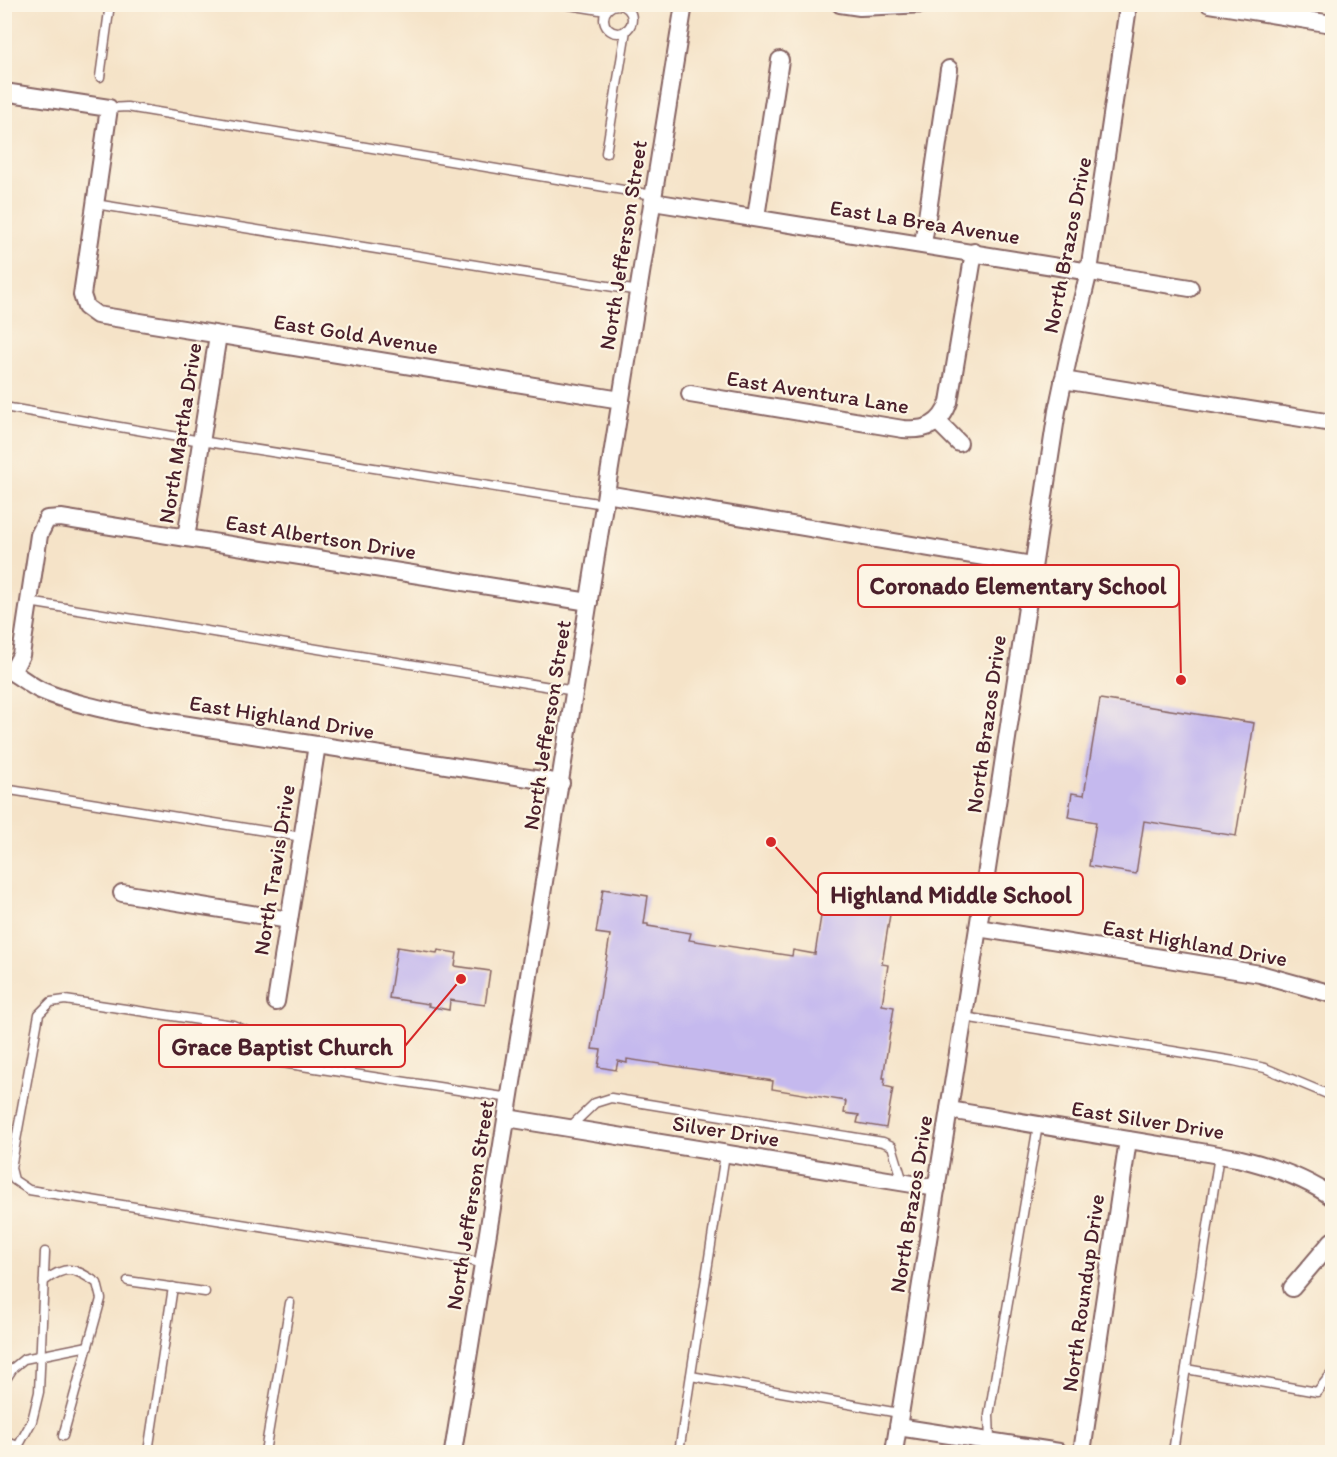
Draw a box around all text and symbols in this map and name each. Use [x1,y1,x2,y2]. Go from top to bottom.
street label: North Jefferson Street [593,138,653,352]
street label: North Brazos Drive [1037,154,1097,336]
street label: East La Brea Avenue [828,194,1022,250]
street label: East Gold Avenue [272,308,440,360]
street label: North Martha Drive [152,341,208,525]
street label: East Aventura Lane [725,364,911,420]
street label: East Albertson Drive [224,509,418,565]
callout: Coronado Elementary School [858,565,1179,607]
text: Coronado Elementary School [870,571,1167,601]
street label: North Jefferson Street [517,618,577,832]
street label: North Brazos Drive [960,633,1012,815]
street label: East Highland Drive [188,689,376,745]
street label: North Travis Drive [247,783,301,957]
callout: Highland Middle School [818,873,1083,915]
text: Highland Middle School [830,880,1072,910]
street label: East Highland Drive [1101,913,1289,973]
callout: Grace Baptist Church [159,1025,405,1067]
text: Grace Baptist Church [171,1032,394,1062]
street label: East Silver Drive [1070,1095,1226,1145]
street label: North Jefferson Street [440,1098,500,1312]
street label: Silver Drive [670,1109,782,1153]
street label: North Brazos Drive [884,1113,938,1295]
street label: North Roundup Drive [1056,1192,1110,1394]

